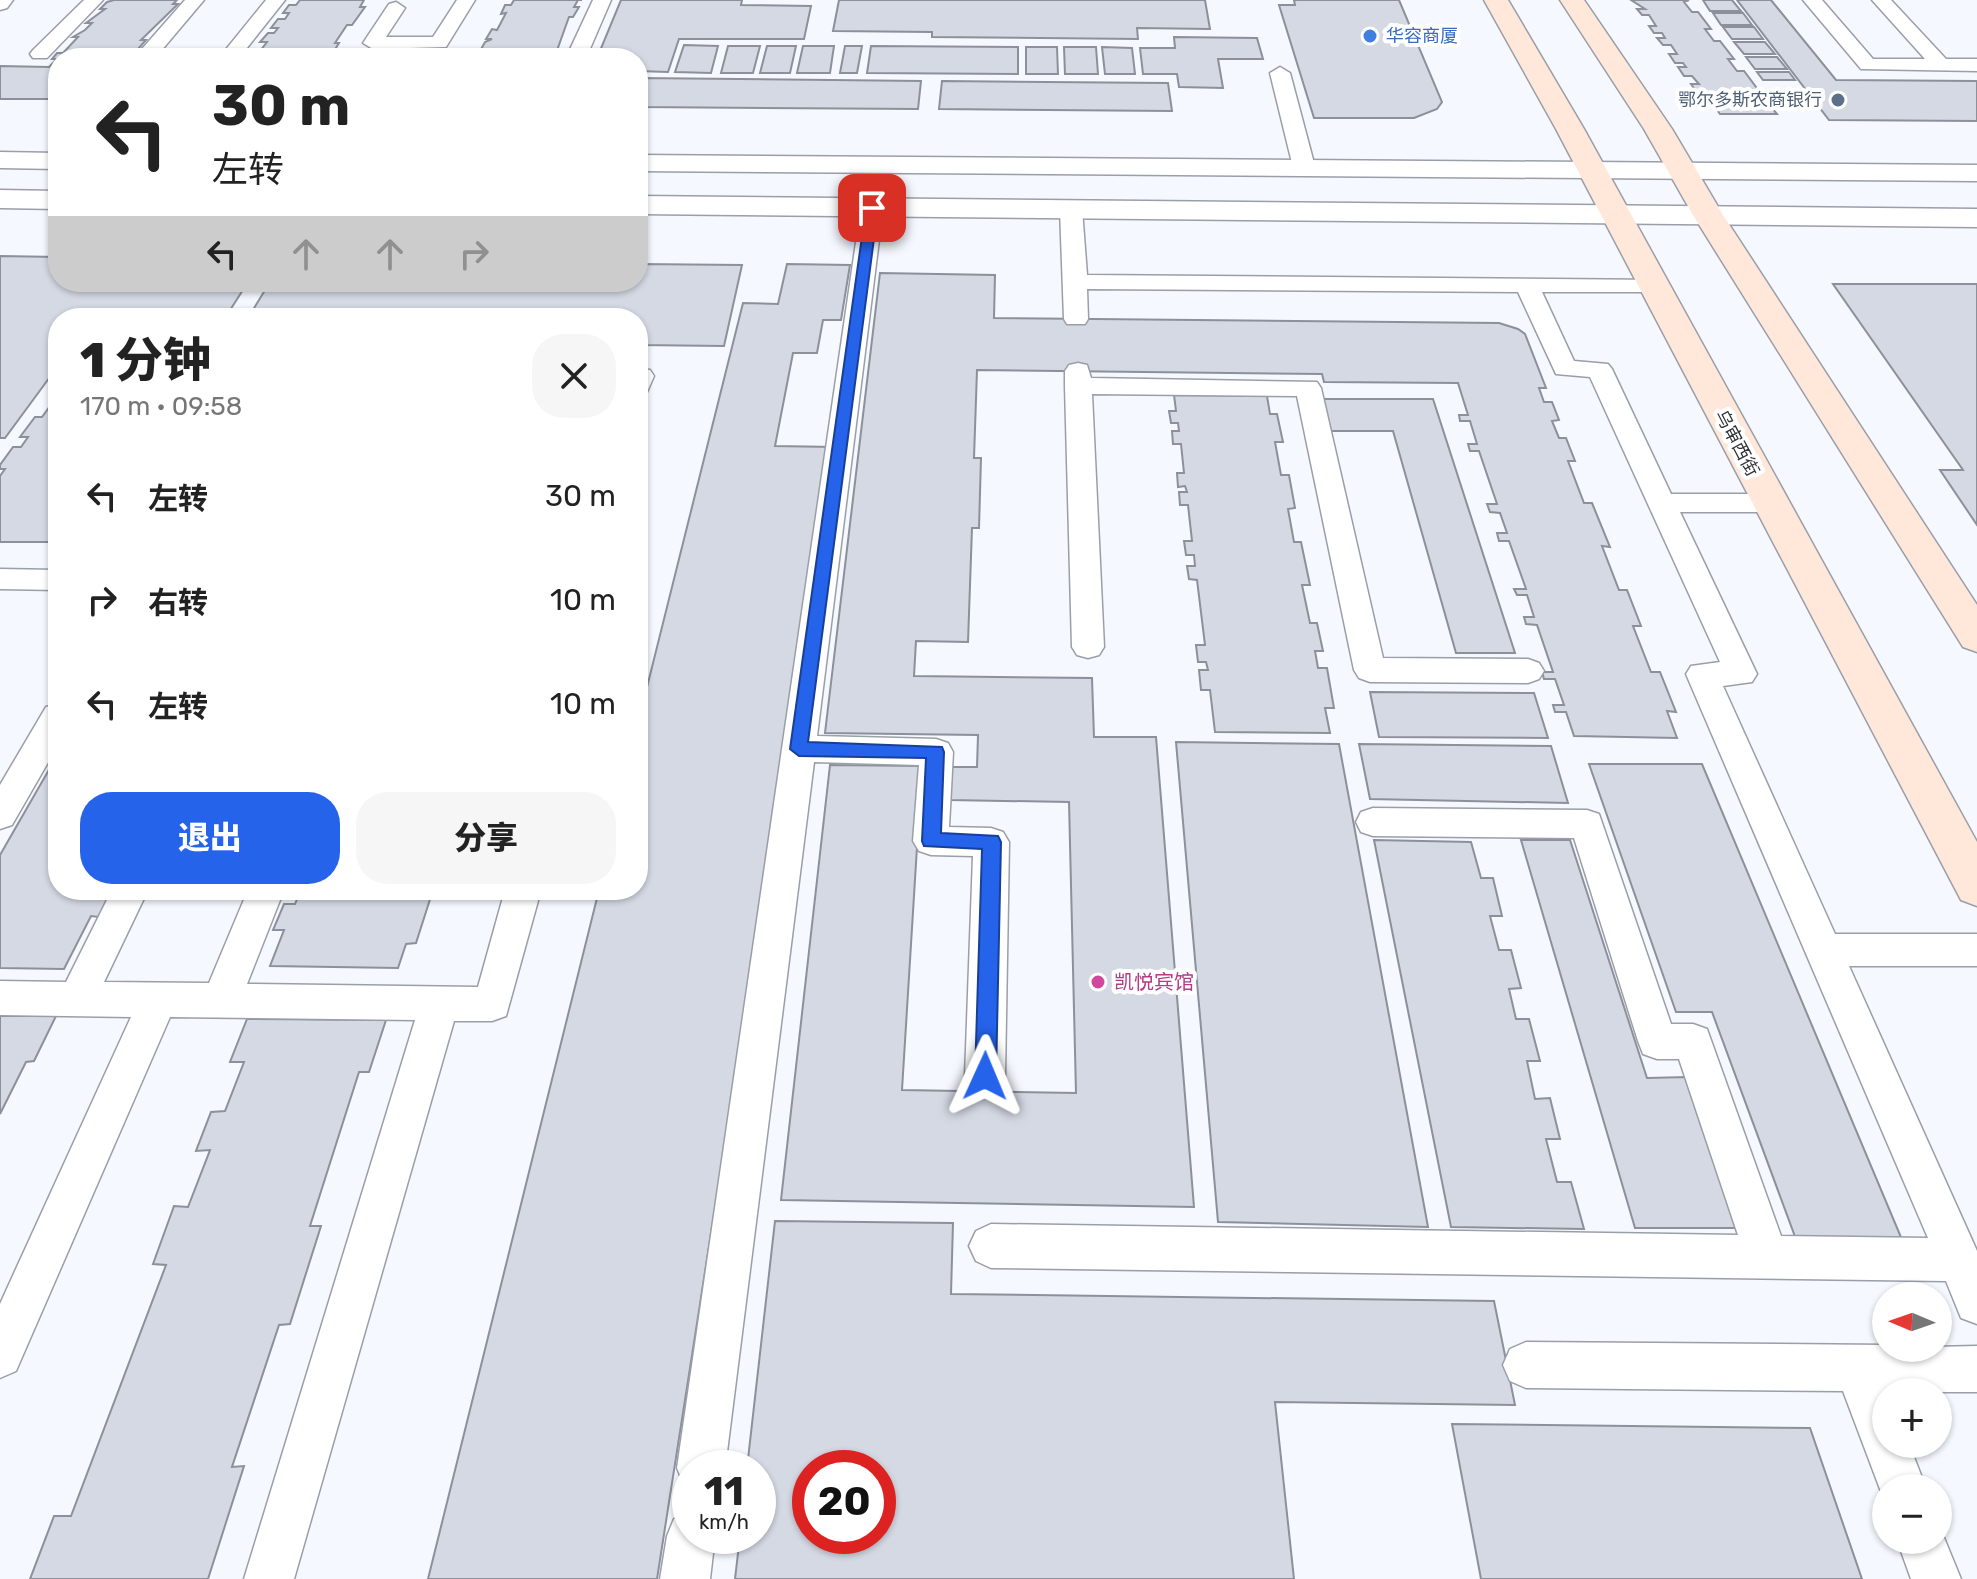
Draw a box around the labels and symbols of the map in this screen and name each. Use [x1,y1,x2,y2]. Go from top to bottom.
place label: 华容商厦 [1386,25,1458,47]
marker: 华容商厦 [1361,27,1379,45]
place label: 鄂尔多斯农商银行 [1678,89,1822,111]
marker: 鄂尔多斯农商银行 [1829,91,1847,109]
pin [838,174,906,242]
street label: 乌审西街 [1710,406,1764,480]
place label: 凯悦宾馆 [1114,970,1194,994]
marker: 凯悦宾馆 [1089,973,1107,991]
position arrow [943,1034,1027,1118]
north arrow [1872,1282,1952,1362]
speed limit sign: 20 [792,1450,896,1554]

